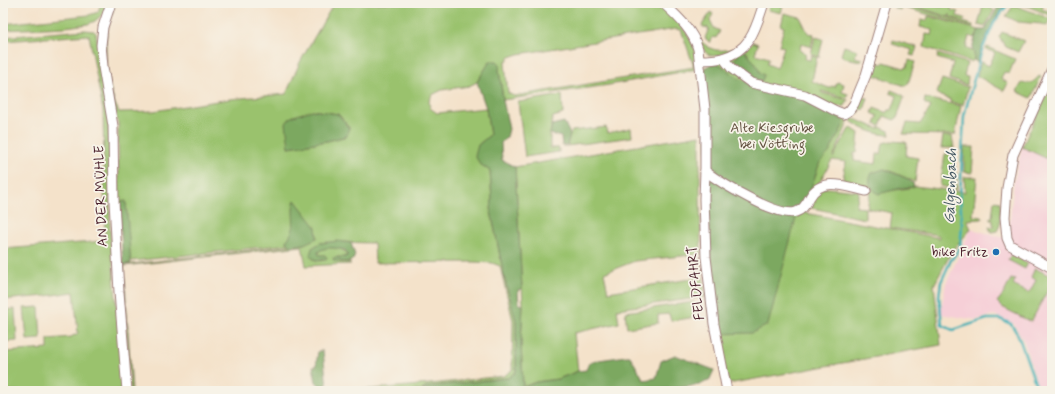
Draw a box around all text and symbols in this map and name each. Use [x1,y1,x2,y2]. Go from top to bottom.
park label: Alte Kiesgrube bei Vötting [730,119,814,155]
street label: AN DER MÜHLE [90,145,112,247]
water label: Galgenbach [940,148,963,224]
place label: bike Fritz [931,243,988,261]
street label: FELDFAHRT [683,245,709,321]
marker: bike Fritz [991,247,1001,257]

